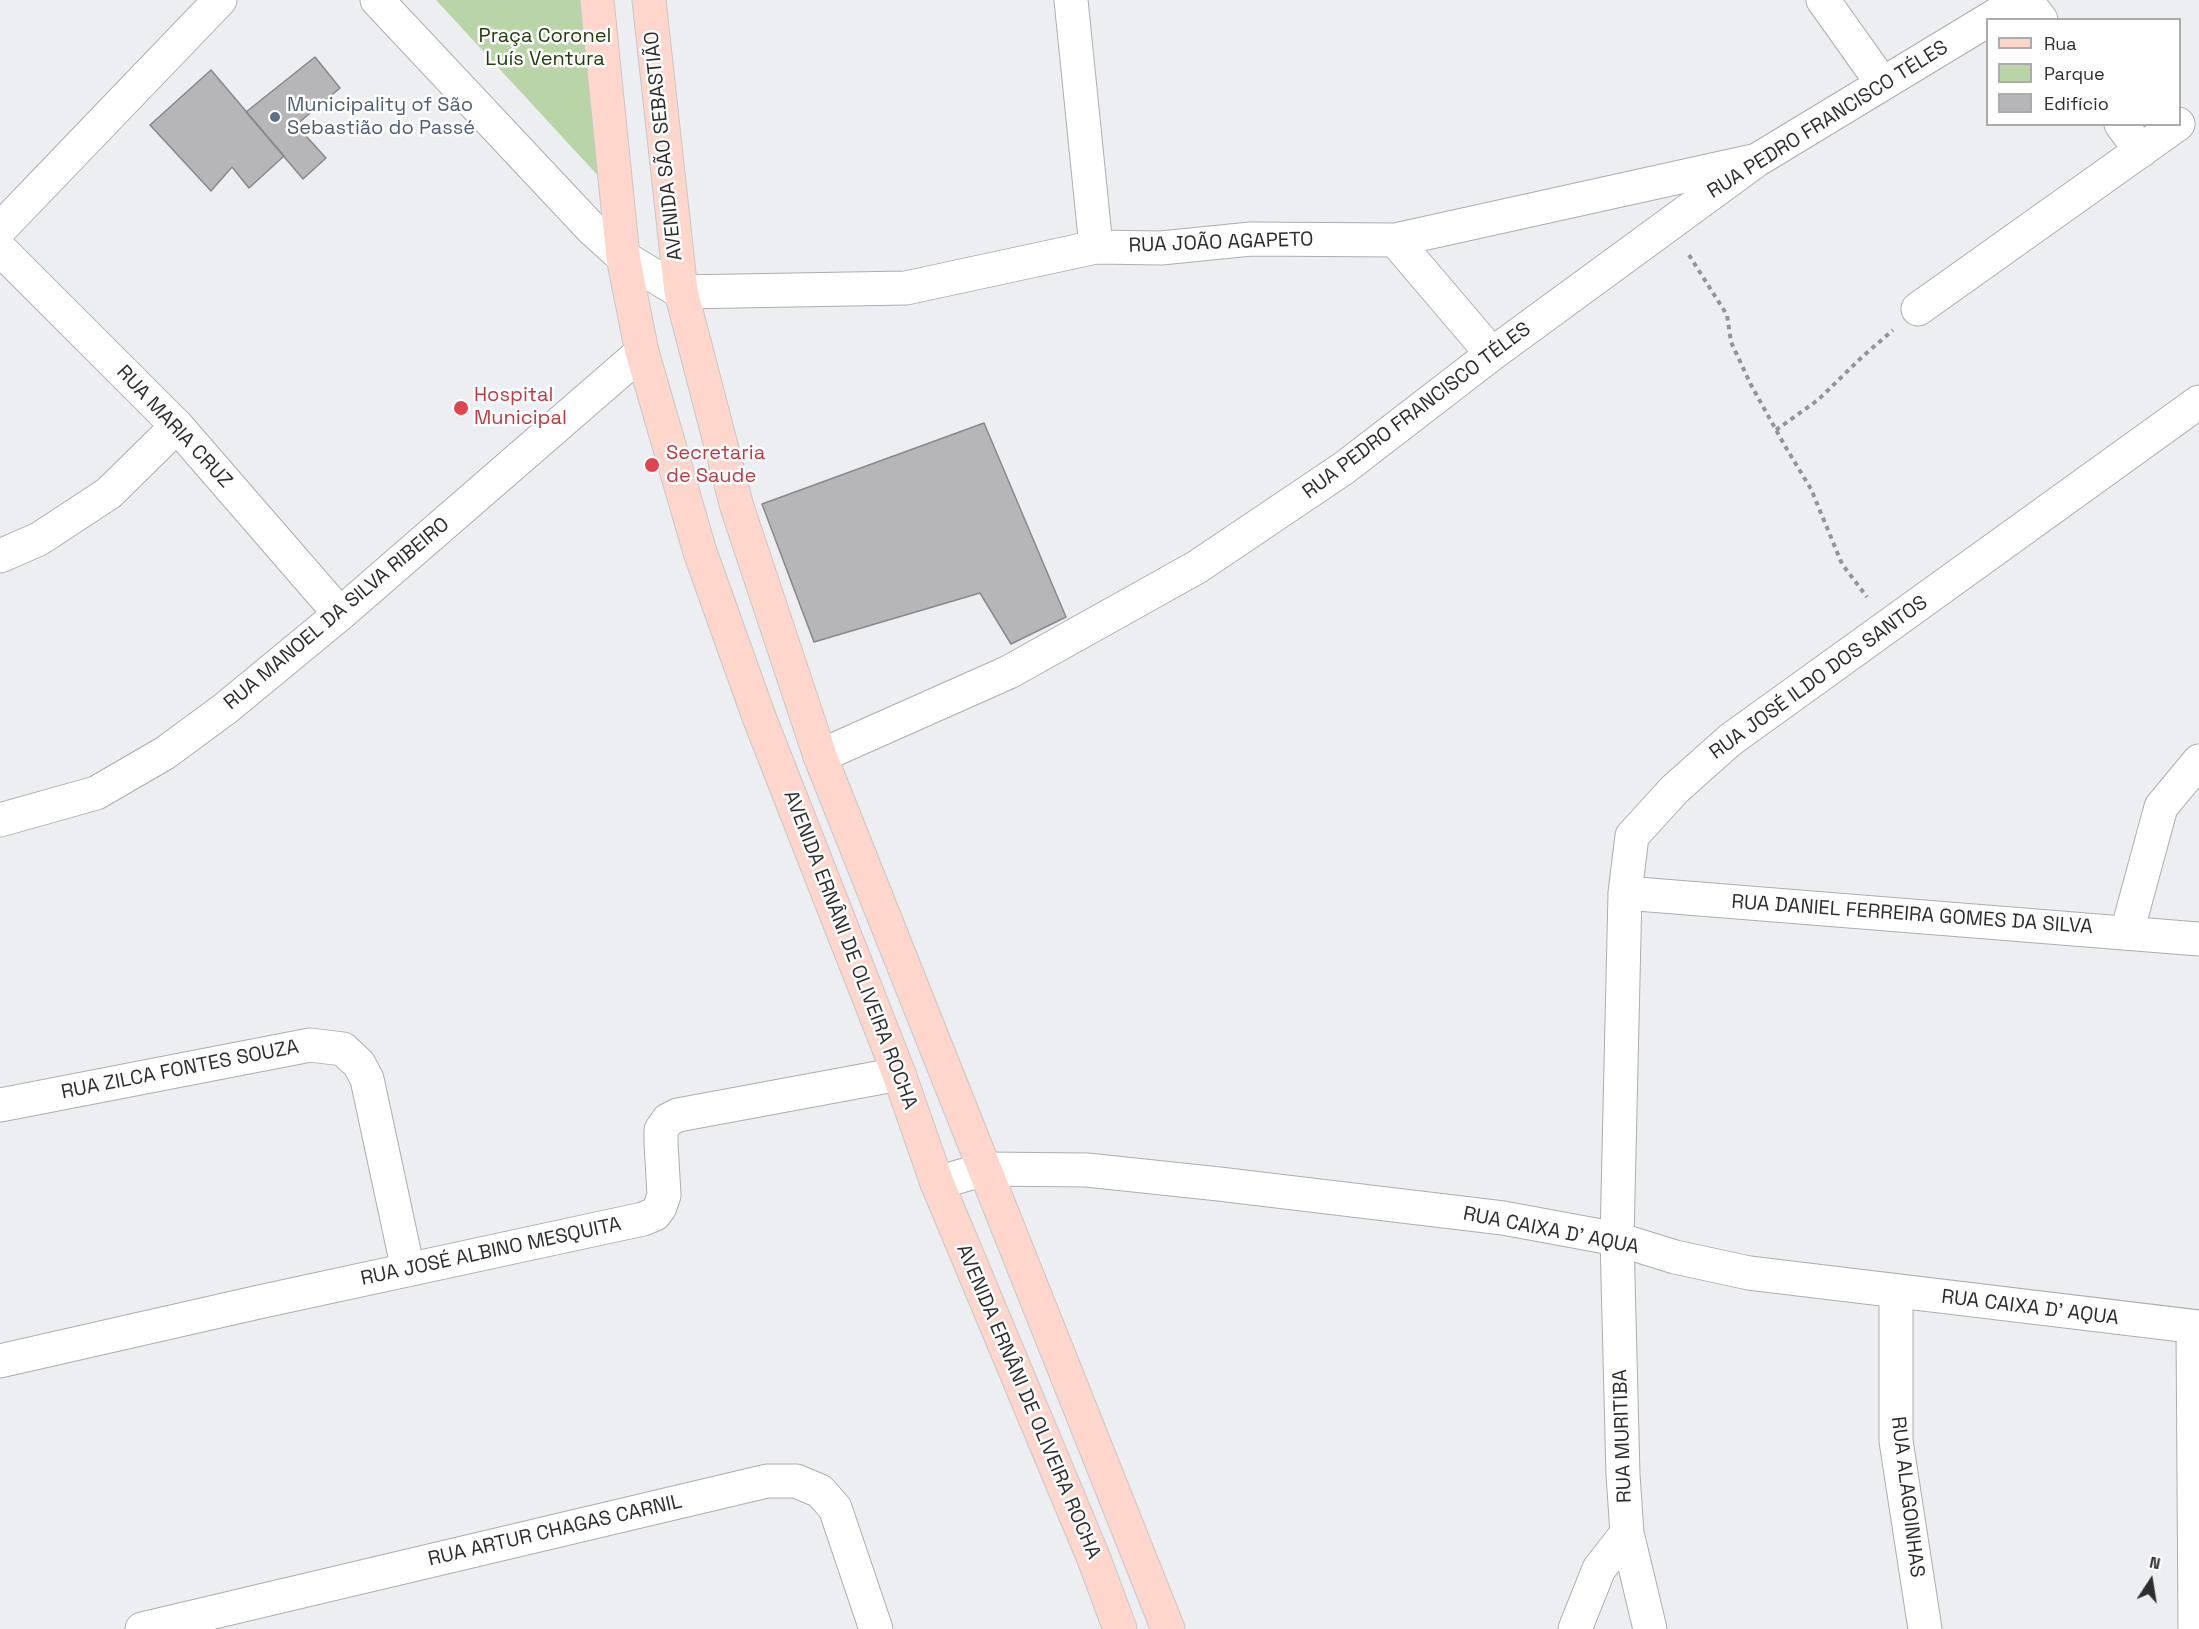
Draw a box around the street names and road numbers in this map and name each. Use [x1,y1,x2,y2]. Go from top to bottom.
street label: AVENIDA SÃO SEBASTIÃO [640,30,688,262]
street label: RUA PEDRO FRANCISCO TÉLES [1703,36,1953,204]
street label: RUA JOÃO AGAPETO [1128,228,1314,258]
street label: RUA PEDRO FRANCISCO TÉLES [1298,317,1536,505]
street label: RUA MARIA CRUZ [111,361,237,493]
street label: RUA MANOEL DA SILVA RIBEIRO [220,513,454,715]
street label: RUA JOSÉ ILDO DOS SANTOS [1705,591,1933,765]
street label: AVENIDA ERNÂNI DE OLIVEIRA ROCHA [778,787,922,1113]
street label: RUA DANIEL FERREIRA GOMES DA SILVA [1731,890,2093,940]
street label: RUA ZILCA FONTES SOUZA [59,1035,301,1105]
street label: RUA CAIXA D' AQUA [1461,1202,1641,1260]
street label: RUA JOSÉ ALBINO MESQUITA [359,1213,623,1291]
street label: AVENIDA ERNÂNI DE OLIVEIRA ROCHA [951,1241,1105,1563]
street label: RUA CAIXA D' AQUA [1940,1285,2120,1331]
street label: RUA MURITIBA [1609,1369,1637,1503]
street label: RUA ALAGOINHAS [1885,1415,1929,1579]
street label: RUA ARTUR CHAGAS CARNIL [426,1490,684,1572]

